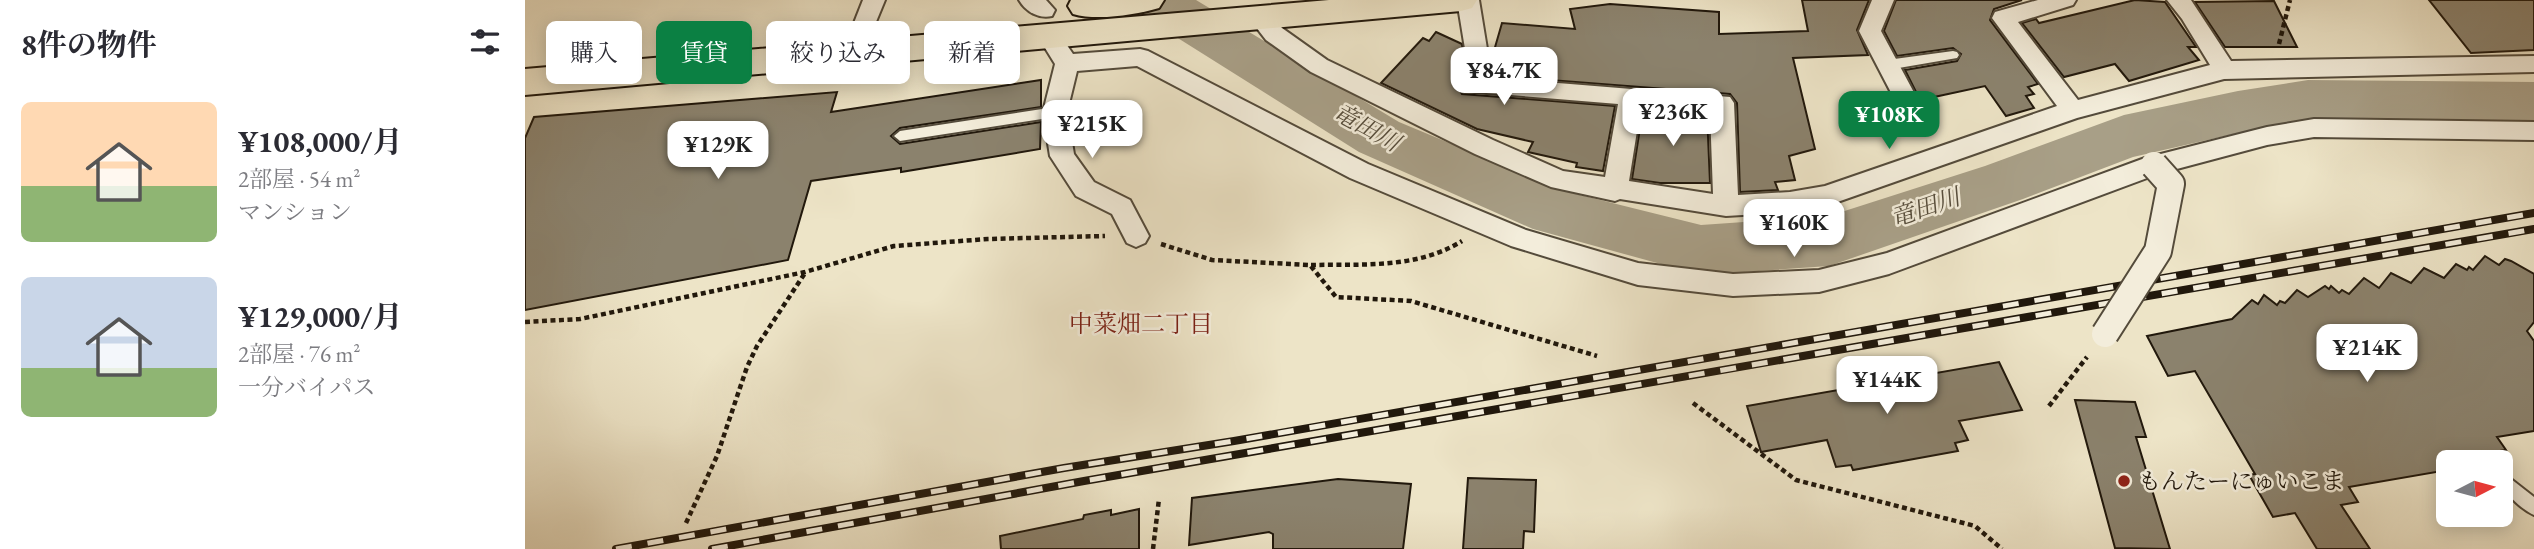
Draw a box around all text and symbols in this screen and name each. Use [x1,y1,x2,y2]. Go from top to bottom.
chip: 購入 [546,21,642,84]
chip: 賃貸 [656,21,752,84]
chip: 絞り込み [766,21,910,84]
chip: 新着 [924,21,1020,84]
icon: filters [466,23,504,61]
text: 8件の物件 [21,25,157,64]
pin: ¥84.7K [1447,48,1561,107]
text: ¥84.7K [1467,55,1541,85]
pin: ¥236K [1624,88,1722,148]
pin: ¥108K [1840,92,1938,151]
water label: 竜田川 [1328,96,1409,159]
text: ¥236K [1638,96,1708,126]
text: ¥108K [1854,99,1924,129]
pin: ¥215K [1043,100,1141,160]
text: ¥215K [1057,108,1127,138]
text: ¥108,000/月 [238,122,402,161]
pin: ¥129K [669,122,767,181]
text: ¥129K [683,129,753,159]
icon: home [77,130,161,214]
text: 2部屋 · 54 m² [238,164,360,194]
water label: 竜田川 [1886,180,1967,233]
text: マンション [238,197,352,227]
pin: ¥160K [1745,200,1843,259]
text: ¥160K [1759,207,1829,237]
text: ¥129,000/月 [238,297,402,336]
icon: home [77,305,161,389]
district label: 中菜畑二丁目 [1069,308,1213,339]
pin: ¥214K [2318,324,2416,384]
text: ¥214K [2332,332,2402,362]
text: 2部屋 · 76 m² [238,339,360,369]
pin: ¥144K [1838,356,1936,416]
text: ¥144K [1852,364,1922,394]
text: 一分バイパス [238,372,376,402]
north arrow [2436,450,2513,527]
map controls [2436,450,2513,527]
place label: もんたーにゅいこま [2138,466,2345,496]
marker: もんたーにゅいこま [2116,473,2132,489]

